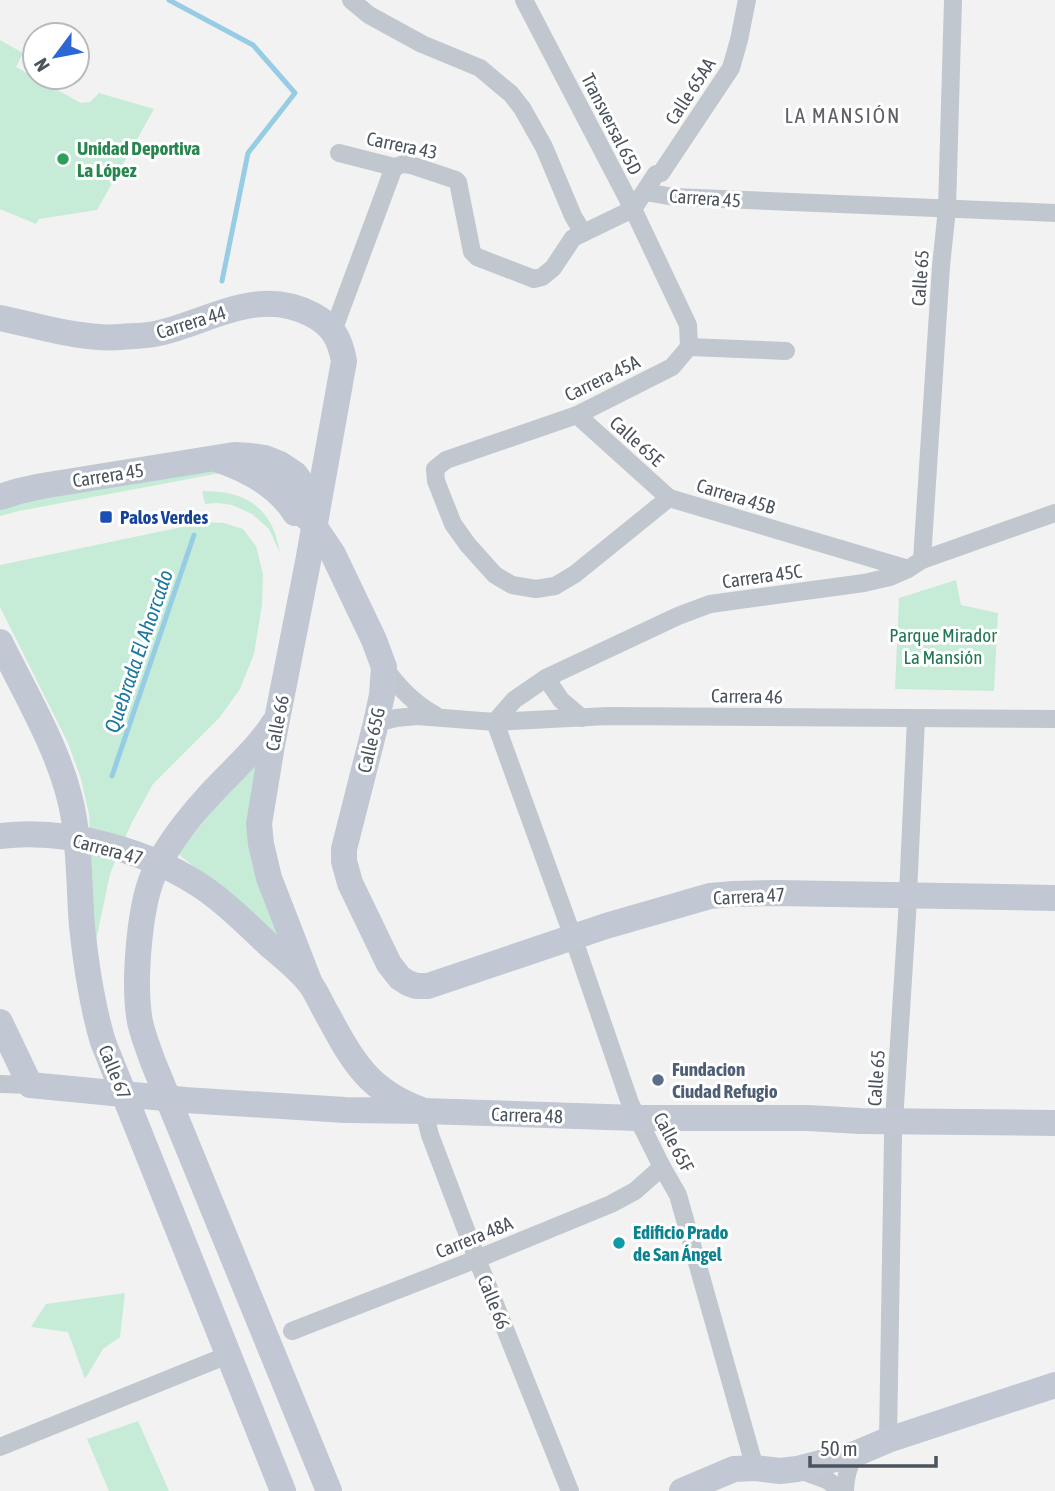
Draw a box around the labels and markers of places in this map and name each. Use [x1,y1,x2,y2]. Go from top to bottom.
place label: Unidad Deportiva La López [77,137,200,181]
marker: Unidad Deportiva La López [55,151,71,167]
place label: Palos Verdes [120,506,208,528]
marker: Palos Verdes [98,509,114,525]
place label: Fundacion Ciudad Refugio [672,1058,778,1102]
marker: Fundacion Ciudad Refugio [650,1072,666,1088]
place label: Edificio Prado de San Ángel [633,1221,728,1265]
marker: Edificio Prado de San Ángel [611,1235,627,1251]

